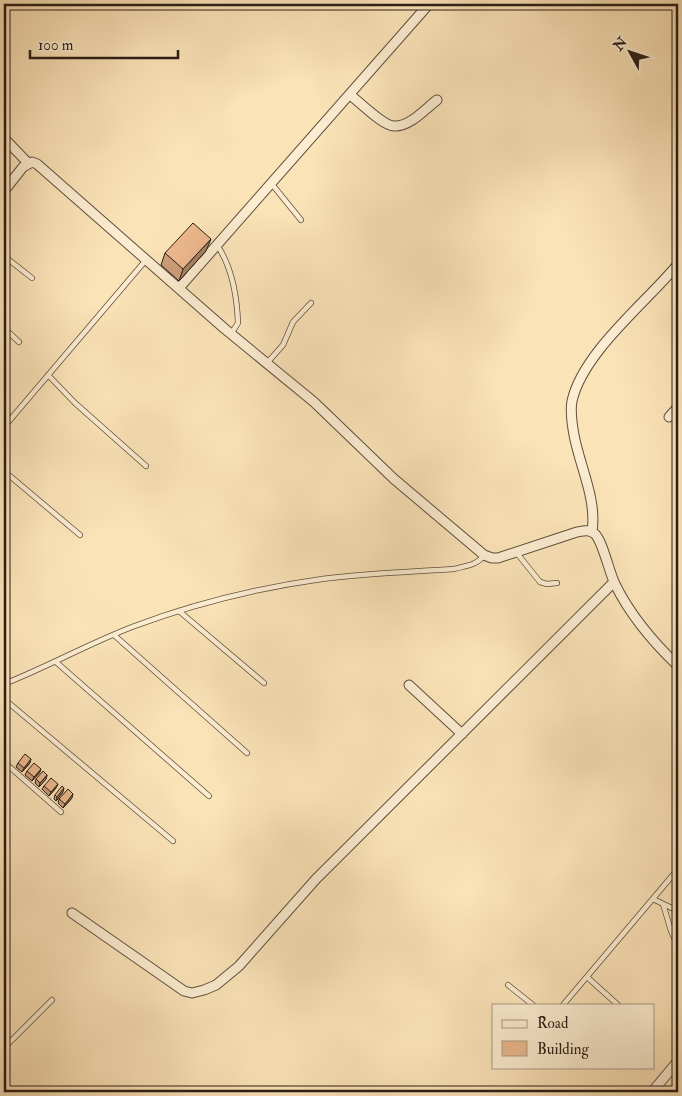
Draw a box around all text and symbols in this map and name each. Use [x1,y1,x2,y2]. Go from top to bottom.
scale bar [30,28,178,60]
north arrow [604,28,654,78]
text: N [609,33,631,55]
text: 100 m [38,36,74,55]
legend [492,1004,654,1068]
text: Road [537,1014,569,1033]
text: Building [537,1040,589,1059]

